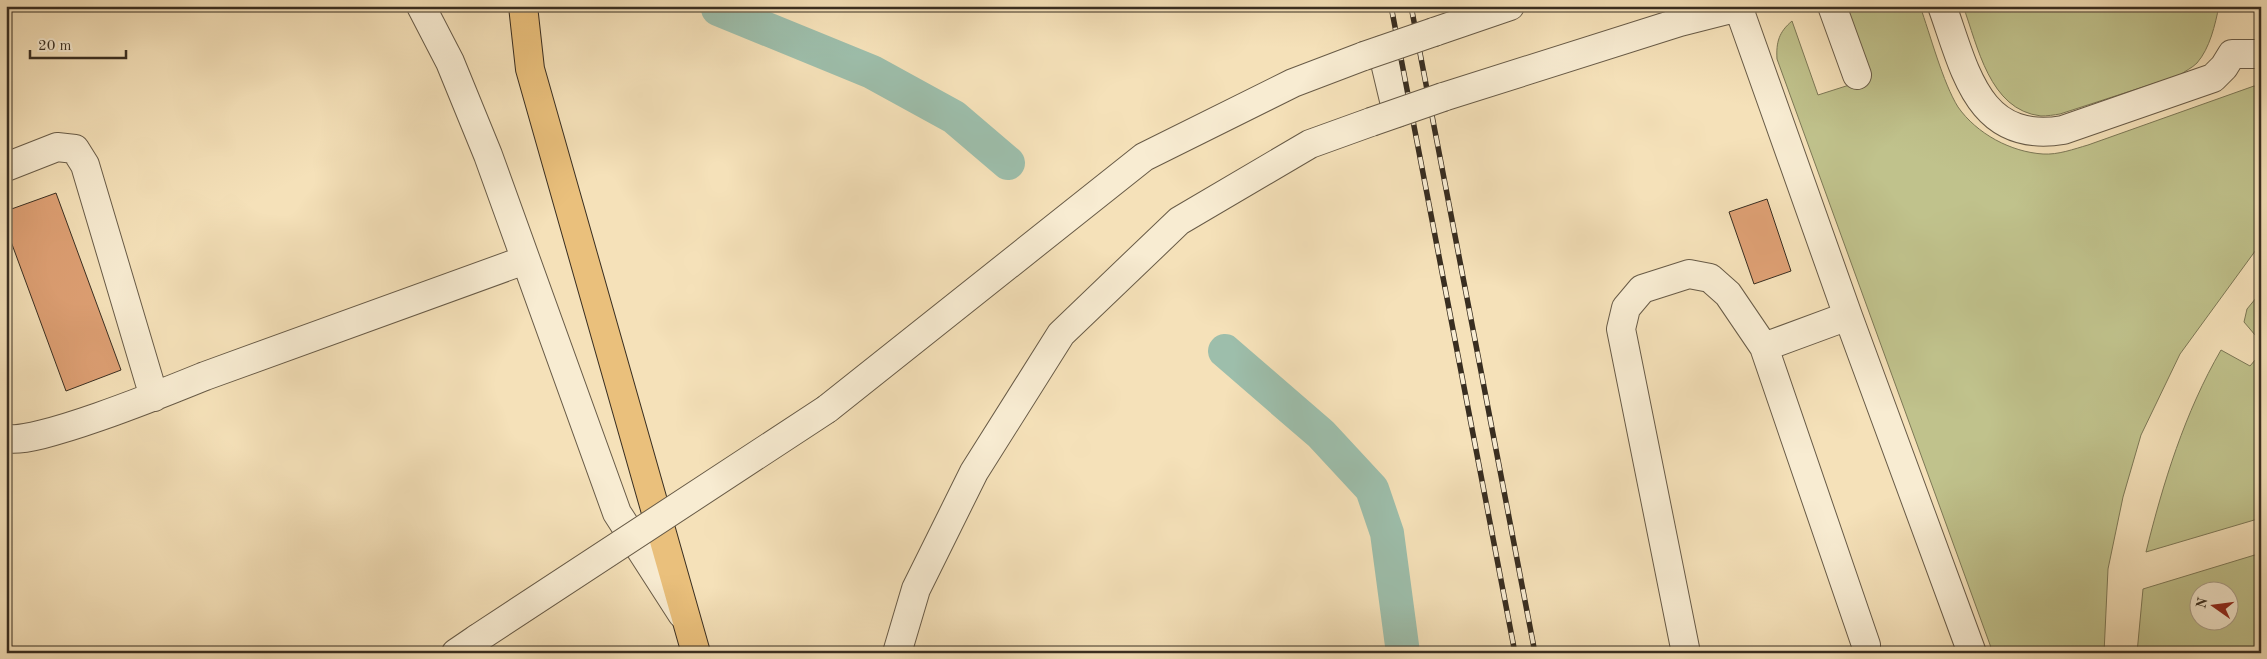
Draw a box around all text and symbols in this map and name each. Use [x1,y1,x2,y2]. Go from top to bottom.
scale bar [30,28,126,60]
text: 20 m [38,39,72,54]
north arrow [2190,582,2240,632]
text: N [2194,596,2211,610]

